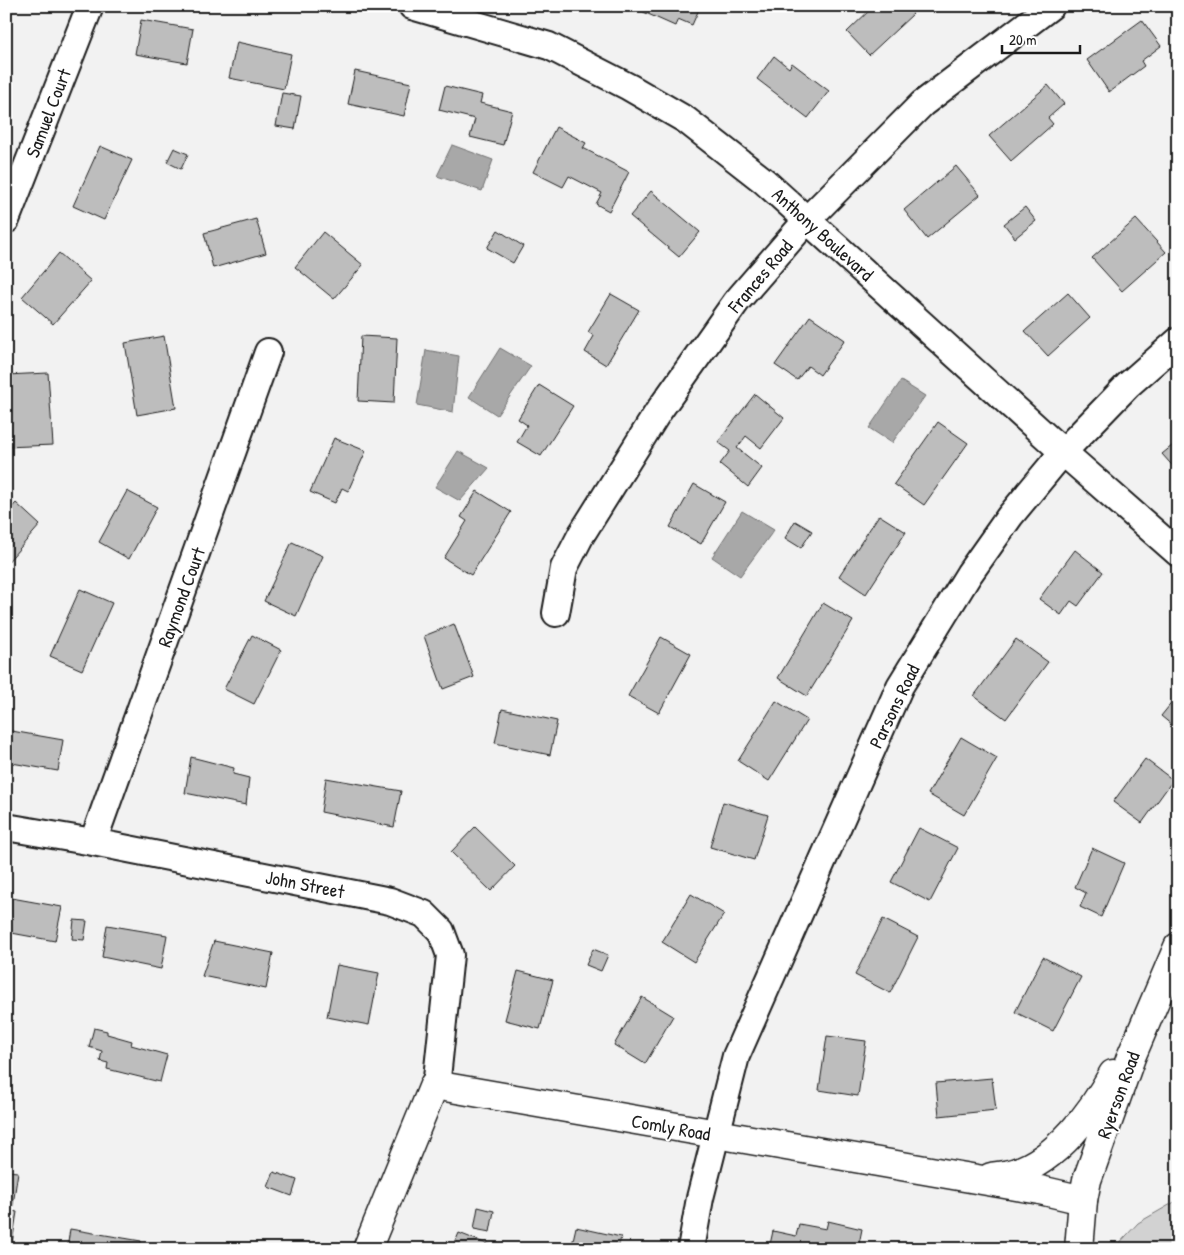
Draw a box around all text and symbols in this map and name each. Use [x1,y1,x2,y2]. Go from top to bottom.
scale bar [1002,22,1079,54]
text: 20 m [1009,29,1036,50]
street label: Samuel Court [19,64,77,161]
street label: Anthony Boulevard [767,181,880,287]
street label: Frances Road [721,233,799,319]
street label: Raymond Court [151,543,211,651]
street label: Parsons Road [863,659,926,752]
street label: John Street [263,864,347,904]
street label: Ryerson Road [1090,1047,1146,1142]
street label: Comly Road [630,1107,713,1147]

